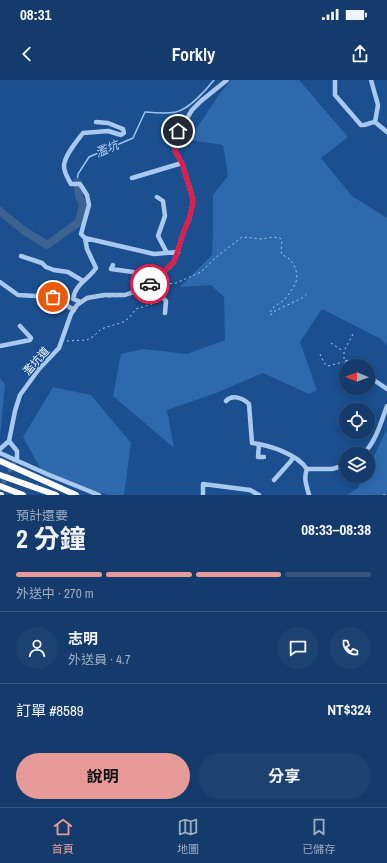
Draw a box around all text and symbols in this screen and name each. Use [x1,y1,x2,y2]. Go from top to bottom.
text: 08:31 [20,4,51,25]
text: Forkly [172,42,215,67]
icon: back [16,43,38,65]
icon: share [349,43,371,65]
pin [161,114,195,148]
icon: home [167,120,189,142]
water label: 濫坑 [93,136,123,161]
courier [130,264,170,304]
icon: car [139,273,161,295]
pin [36,280,70,314]
icon: bag [42,286,64,308]
street label: 濫坑道 [20,344,52,378]
north arrow [339,359,375,395]
map controls [339,359,375,483]
button: locate [339,403,375,439]
button: layers [339,447,375,483]
text: 預計還要 [16,507,68,524]
text: 08:33–08:38 [301,519,371,540]
text: 2 分鐘 [16,521,86,556]
text: 外送中 · 270 m [16,585,94,602]
button: person [16,627,58,669]
button: chat [277,627,319,669]
button: phone [329,627,371,669]
text: 志明 [68,628,98,649]
text: 外送員 · 4.7 [68,651,131,668]
text: NT$324 [327,699,371,720]
text: 訂單 #8589 [16,700,84,721]
button: 說明 [16,753,190,799]
button: 分享 [198,753,371,799]
tab: 首頁 [52,816,74,856]
tab: 地圖 [177,816,199,856]
tab: 已儲存 [302,816,335,856]

